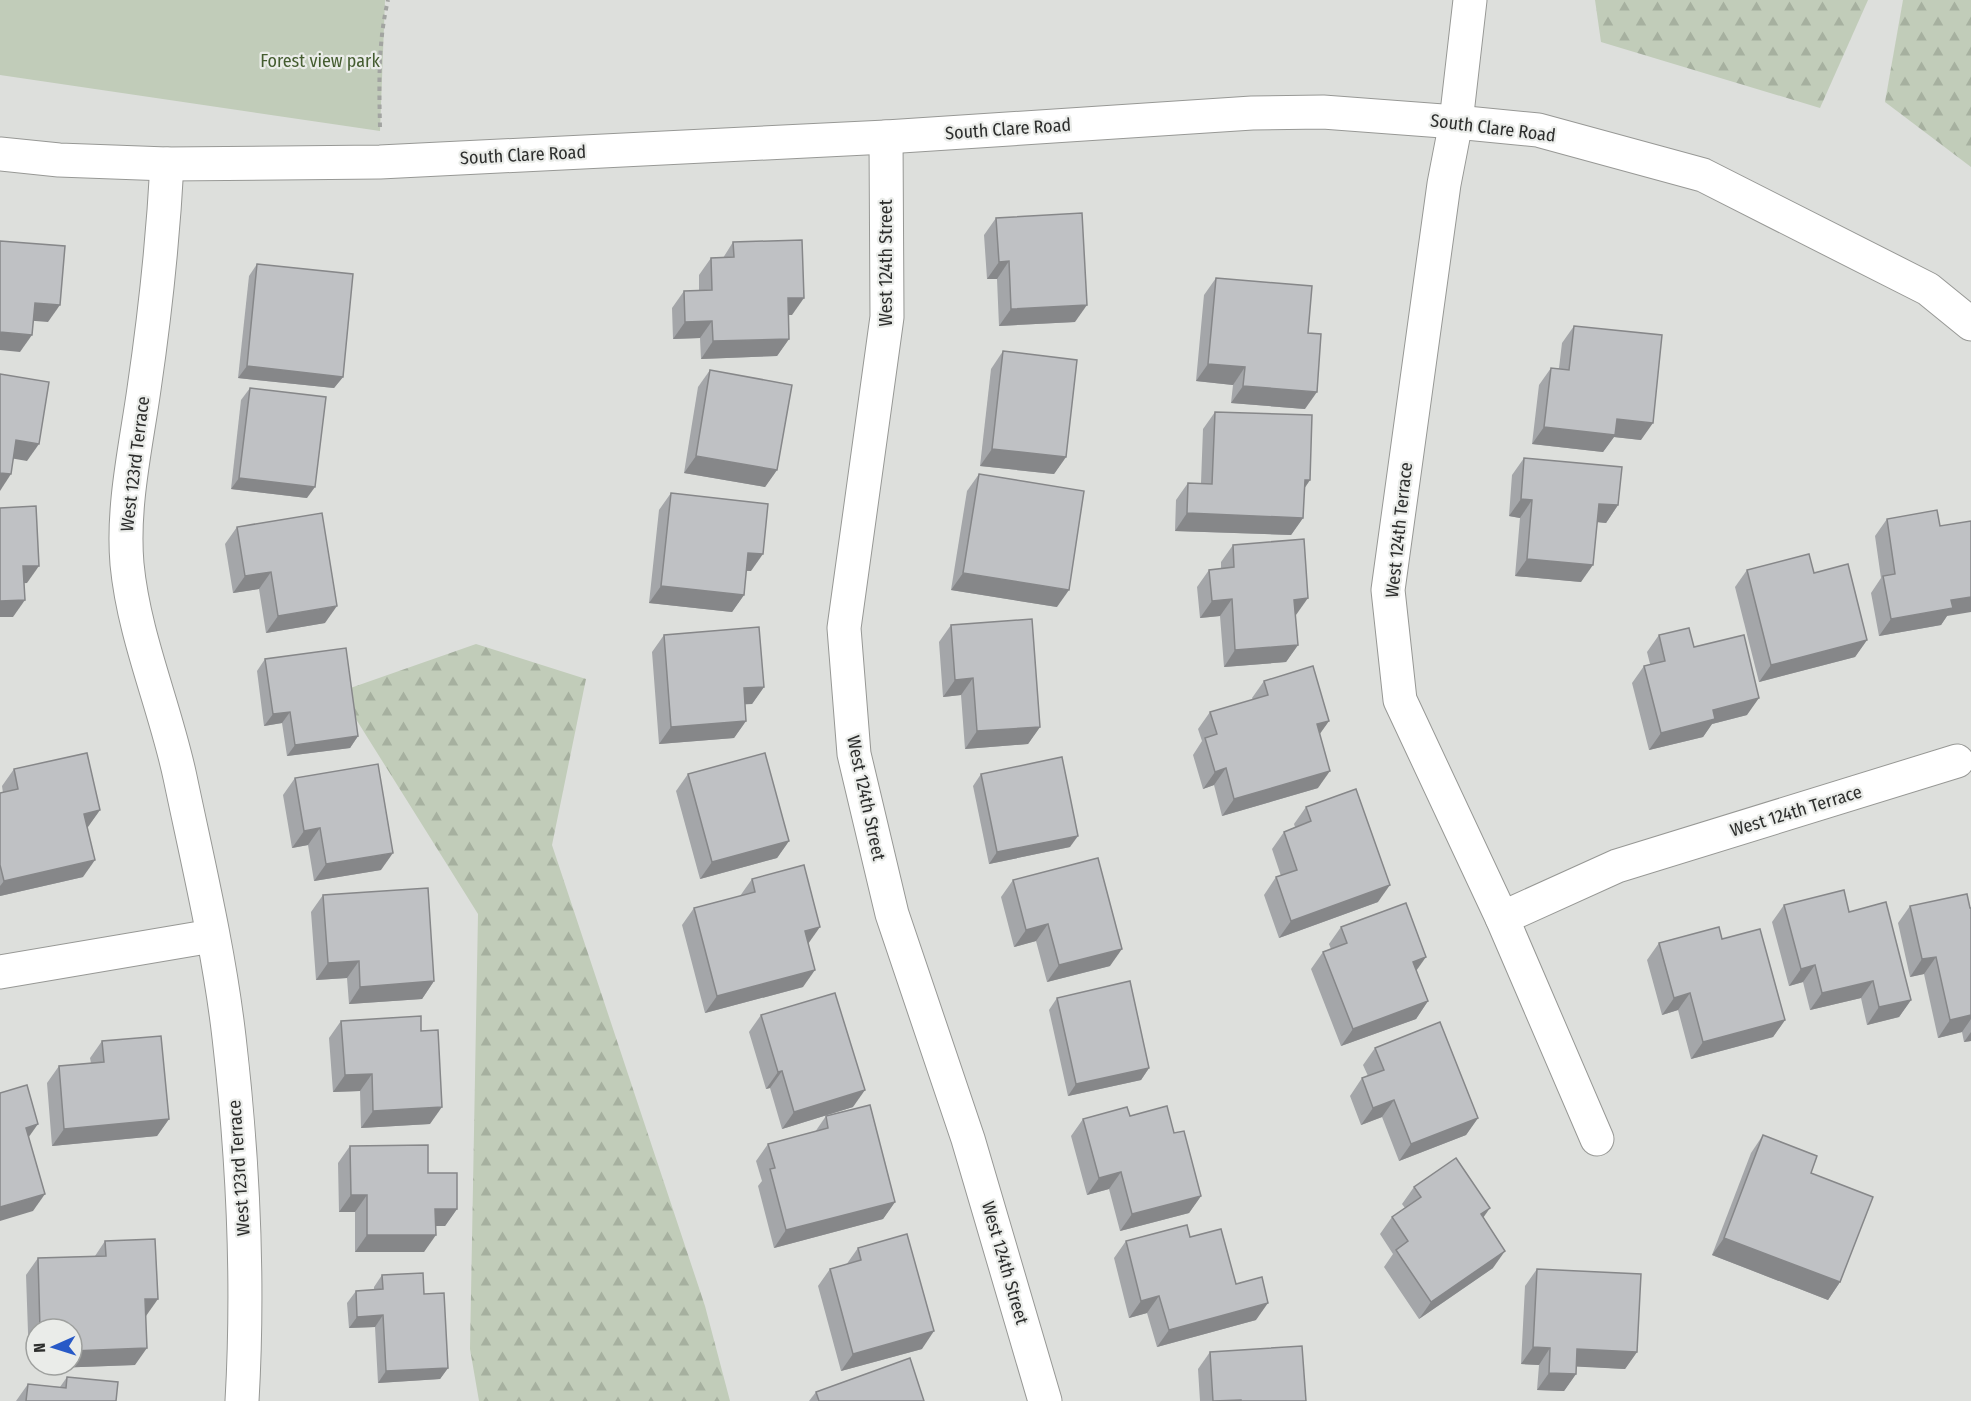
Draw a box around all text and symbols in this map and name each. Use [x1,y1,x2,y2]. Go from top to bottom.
park label: Forest view park [260,50,380,72]
street label: South Clare Road [1429,109,1557,147]
street label: South Clare Road [944,114,1072,144]
street label: South Clare Road [459,141,587,169]
street label: West 124th Street [875,199,897,327]
street label: West 123rd Terrace [116,395,154,533]
street label: West 124th Terrace [1381,461,1417,599]
street label: West 124th Street [842,734,890,863]
street label: West 124th Terrace [1728,781,1864,841]
street label: West 123rd Terrace [223,1099,255,1237]
street label: West 124th Street [977,1199,1033,1327]
north arrow [24,1317,84,1377]
text: N [30,1342,49,1353]

